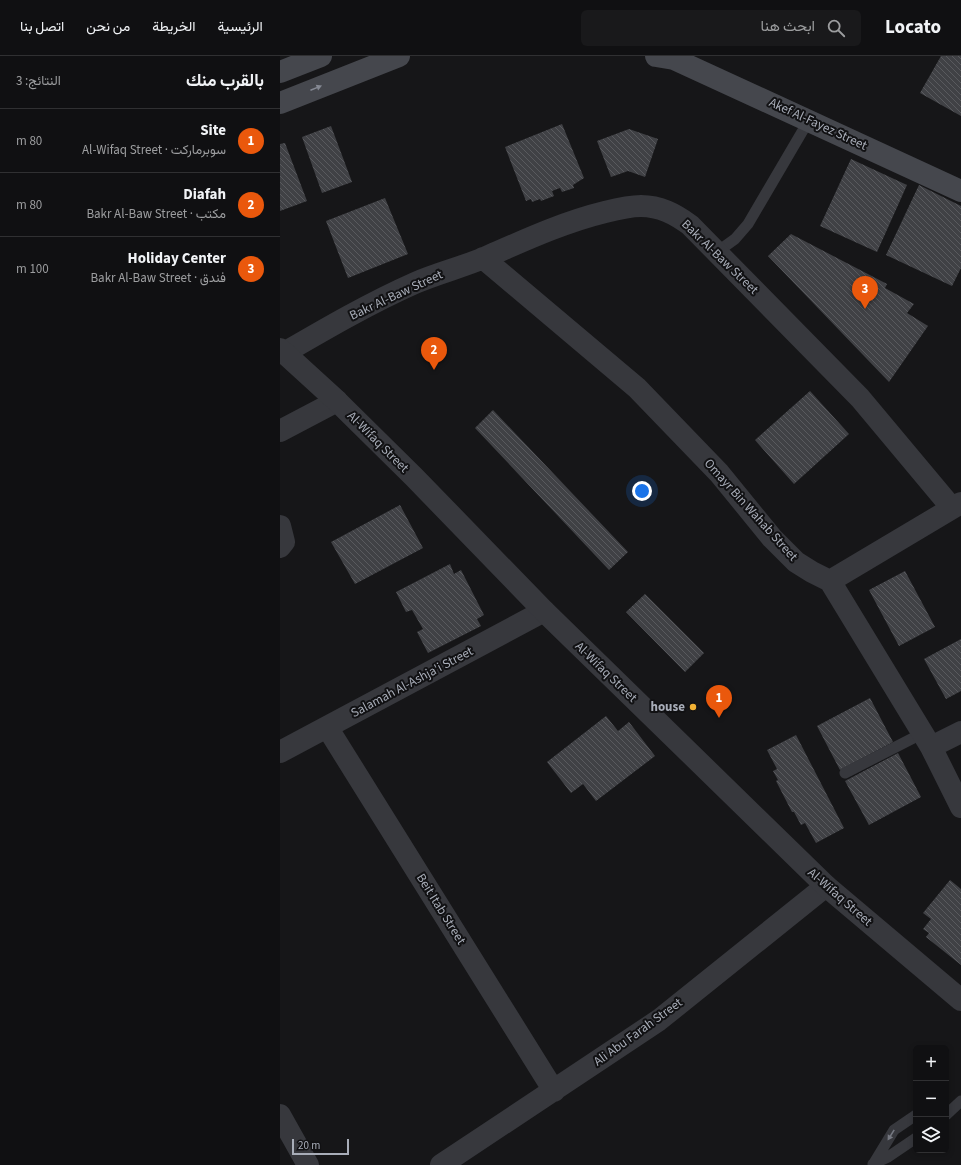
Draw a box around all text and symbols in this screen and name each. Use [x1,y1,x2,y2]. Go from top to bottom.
search box [581,10,861,46]
text: Locato [885,14,941,41]
text: ابحث هنا [761,16,815,37]
text: اتصل بنا [20,17,64,37]
text: من نحن [86,17,130,37]
text: الخريطة [152,17,196,37]
text: الرئيسية [218,17,263,37]
icon: search [825,17,847,39]
text: بالقرب منك [186,69,264,93]
text: النتائج: 3 [16,72,61,90]
one-way arrow [311,85,323,91]
street label: Akef Al-Fayez Street [766,93,870,155]
text: Site [200,120,226,141]
text: 80 m [16,132,42,150]
text: 1 [248,132,254,150]
text: سوبرماركت · Al-Wifaq Street [82,141,226,159]
text: Diafah [183,184,226,205]
text: 80 m [16,196,42,214]
text: 2 [248,196,254,214]
text: مكتب · Bakr Al-Baw Street [86,205,226,223]
street label: Bakr Al-Baw Street [677,215,763,299]
text: Holiday Center [128,248,226,269]
text: 100 m [16,260,49,278]
text: 3 [248,260,254,278]
street label: Bakr Al-Baw Street [346,265,446,324]
text: فندق · Bakr Al-Baw Street [90,269,226,287]
pin: 3 [852,276,878,309]
pin: 2 [421,337,447,370]
street label: Al-Wifaq Street [343,407,413,477]
street label: Omayr Bin Wahab Street [700,455,802,566]
your location [632,481,652,501]
street label: Al-Wifaq Street [571,638,642,707]
street label: Salamah Al-Ashja'i Street [348,642,477,722]
pin: 1 [706,685,732,718]
place label: house [650,698,685,716]
marker: house [688,702,698,712]
street label: Al-Wifaq Street [804,864,877,930]
street label: Beit Itab Street [412,870,470,949]
street label: Ali Abu Farah Street [590,993,687,1070]
map controls [913,1045,949,1153]
button: + [913,1045,949,1081]
button: − [913,1081,949,1117]
button: layers [913,1117,949,1153]
one-way arrow [887,1129,894,1141]
scale bar [292,1137,349,1156]
text: 20 m [298,1138,320,1153]

